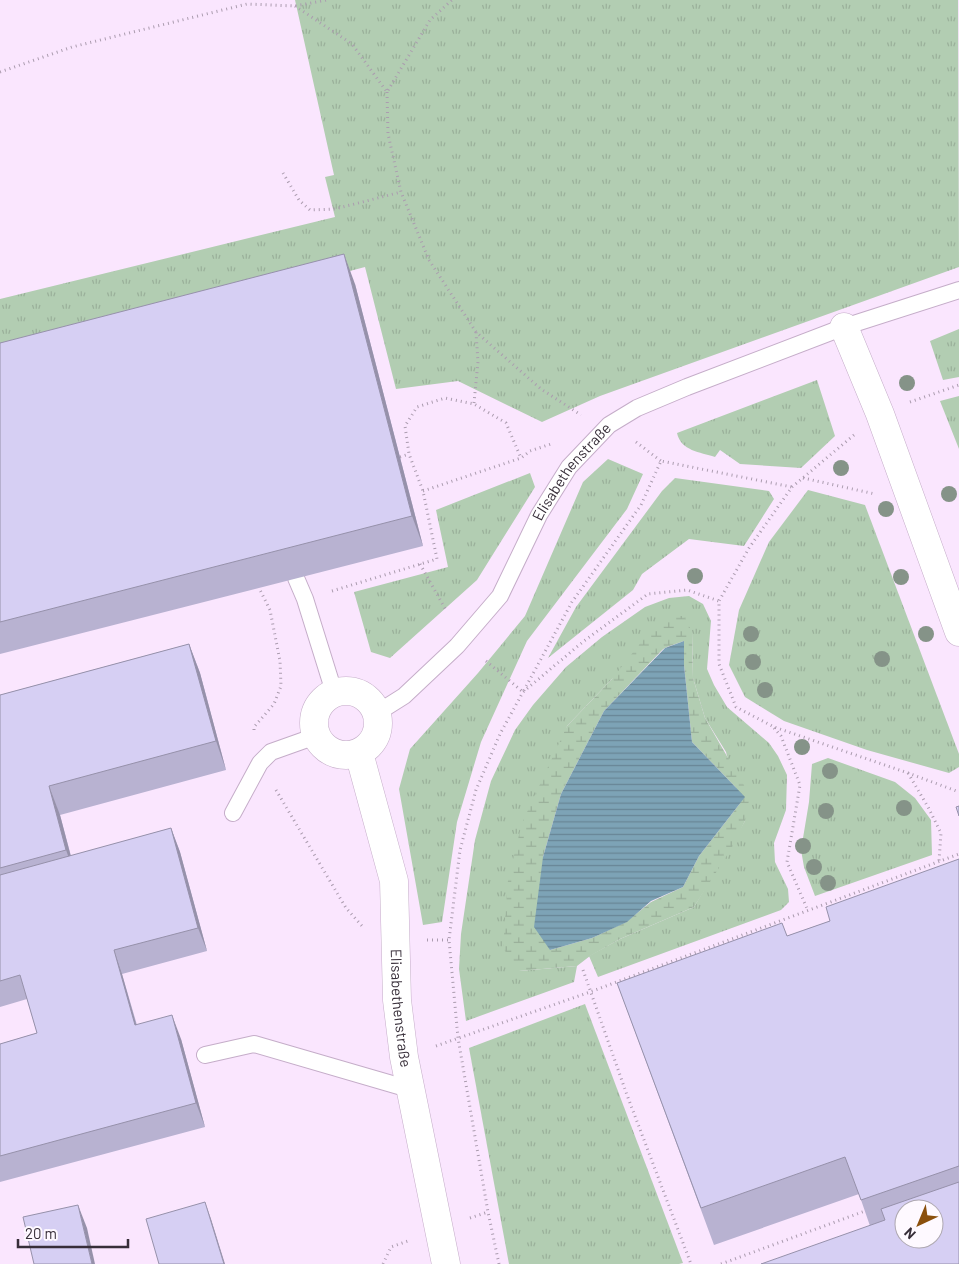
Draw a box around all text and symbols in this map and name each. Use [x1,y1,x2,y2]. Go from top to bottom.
street label: Elisabethenstraße [528,419,614,523]
street label: Elisabethenstraße [388,949,416,1069]
north arrow [894,1199,944,1249]
scale bar [18,1216,128,1248]
text: 20 m [25,1224,57,1242]
text: N [900,1224,919,1243]

